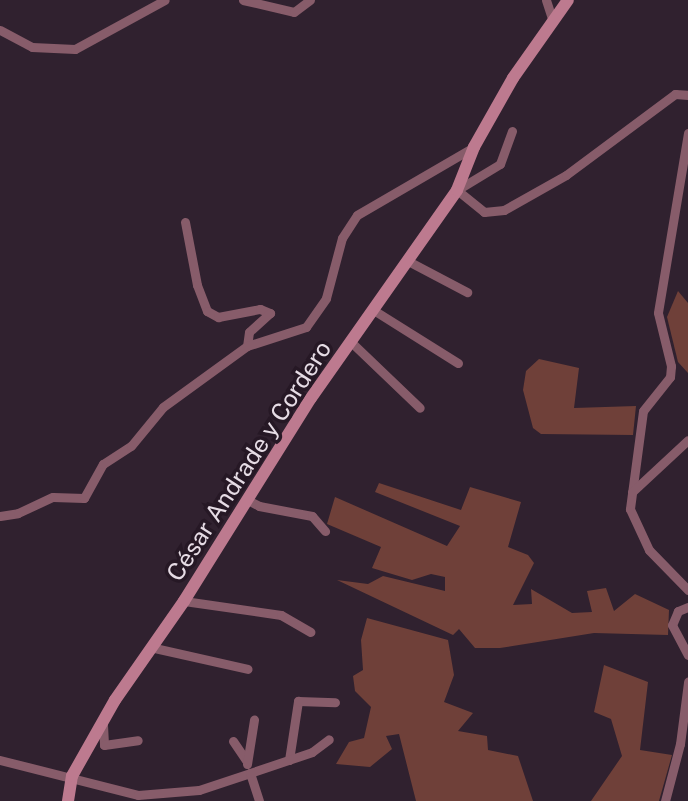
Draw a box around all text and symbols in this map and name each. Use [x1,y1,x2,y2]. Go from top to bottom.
street label: César Andrade y Cordero [161,335,337,587]

